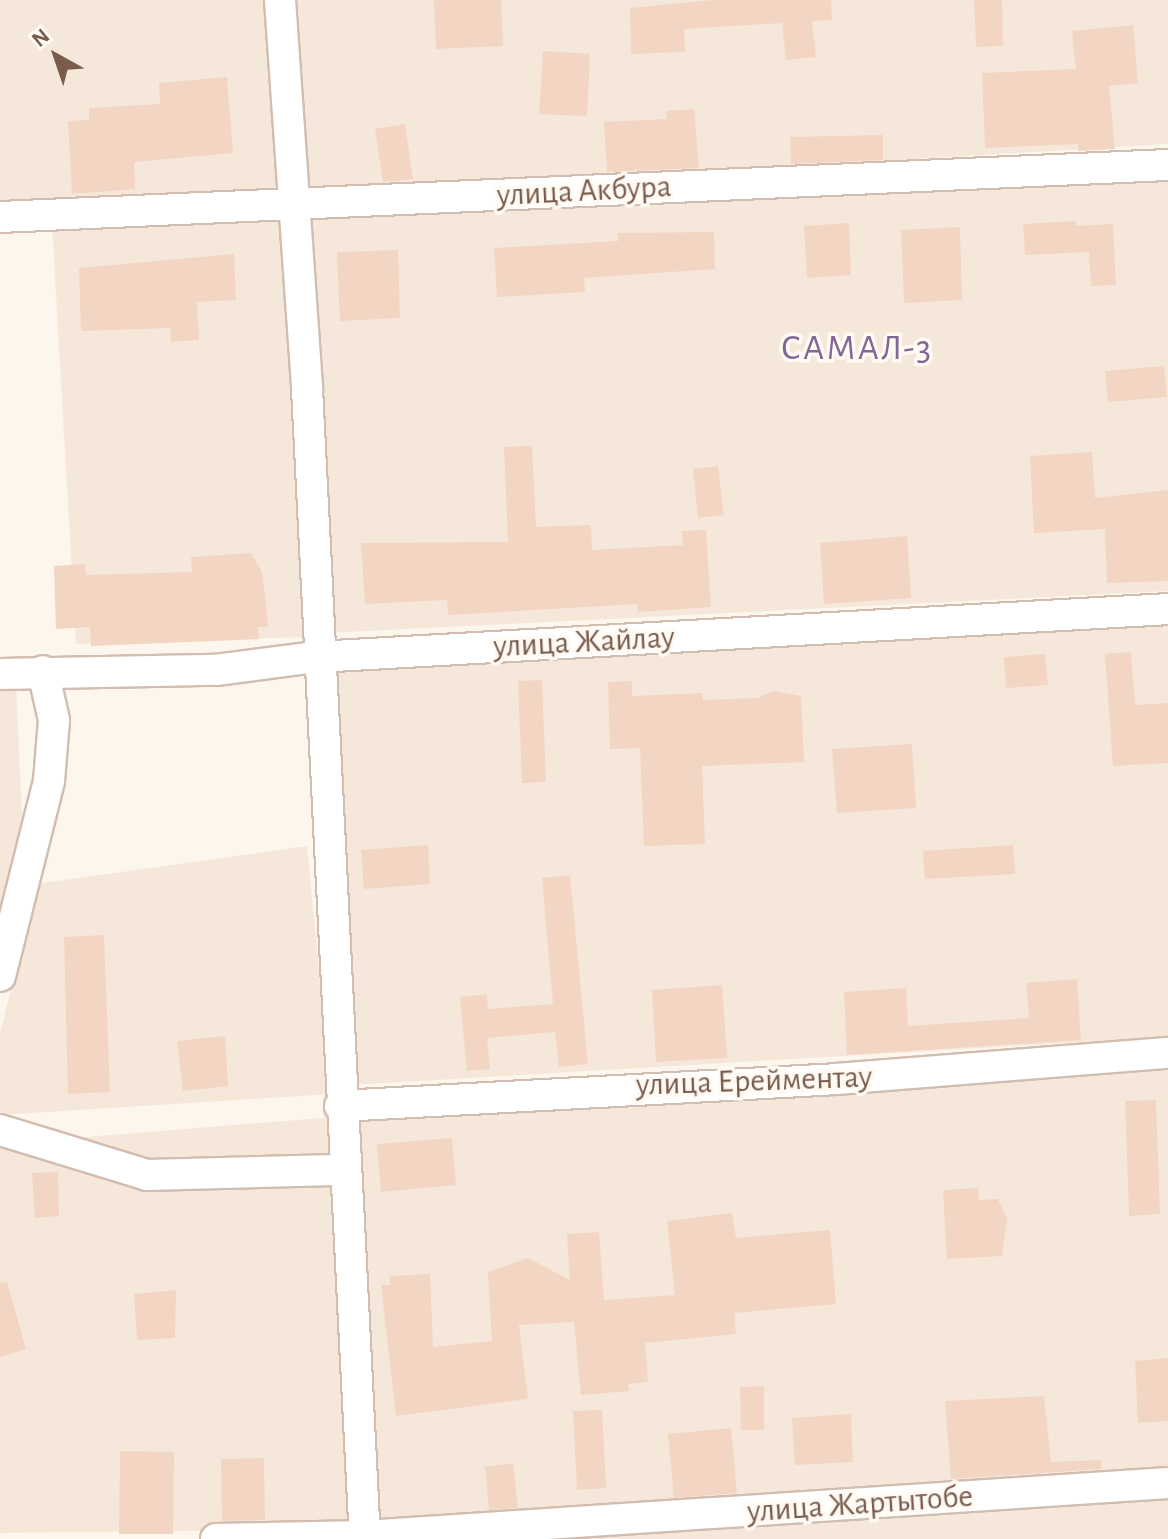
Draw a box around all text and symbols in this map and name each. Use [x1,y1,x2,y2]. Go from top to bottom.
north arrow [16,16,96,96]
text: N [28,24,53,51]
street label: улица Акбура [496,167,672,215]
district label: САМАЛ-3 [781,327,933,371]
street label: улица Жайлау [492,618,676,666]
street label: улица Ерейментау [635,1058,873,1104]
street label: улица Жартытобе [746,1477,974,1531]

